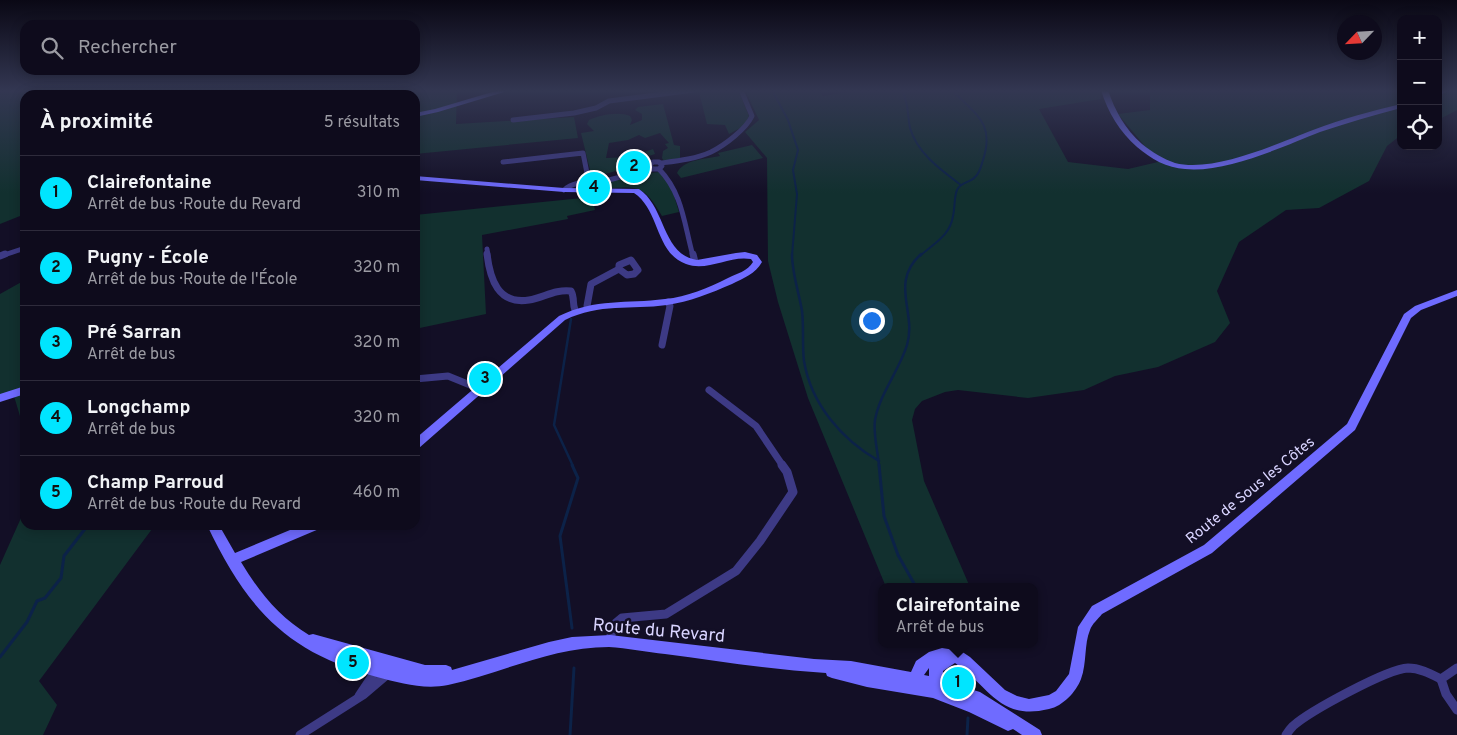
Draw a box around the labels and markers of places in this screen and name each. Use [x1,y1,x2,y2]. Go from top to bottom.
pin: 2 [618,148,650,186]
pin: 4 [578,169,610,207]
pin: 3 [469,360,501,398]
pin: 5 [337,644,369,682]
pin: 1 [942,664,974,702]

